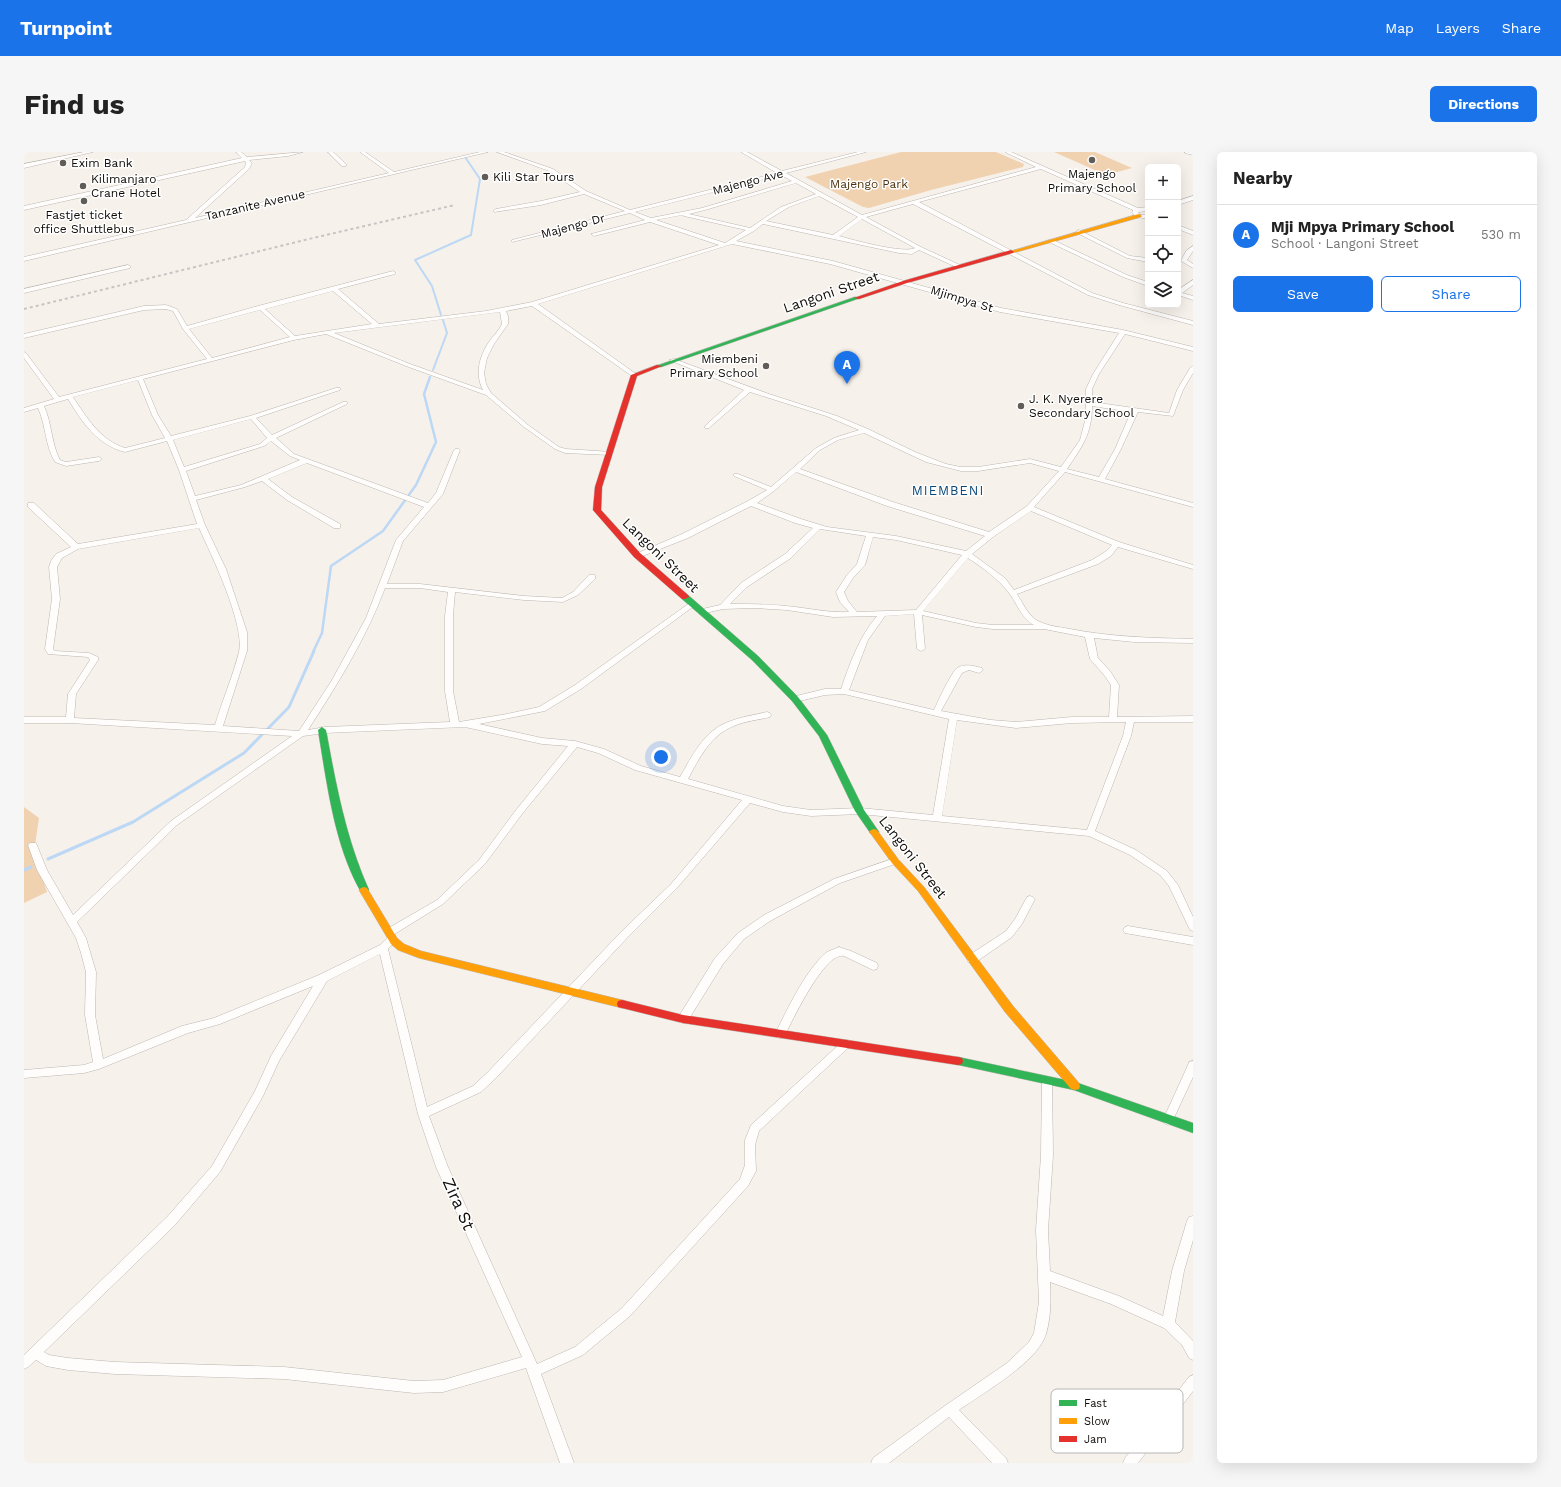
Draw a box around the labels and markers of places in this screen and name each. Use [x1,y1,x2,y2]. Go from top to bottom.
marker: Majengo Primary School [1087,155,1097,165]
place label: Exim Bank [71,156,133,170]
marker: Exim Bank [58,158,68,168]
place label: Majengo Primary School [1048,167,1137,195]
place label: Kili Star Tours [493,170,574,184]
place label: Kilimanjaro Crane Hotel [91,172,161,200]
marker: Kili Star Tours [480,172,490,182]
marker: Kilimanjaro Crane Hotel [78,181,88,191]
marker: Fastjet ticket office Shuttlebus [79,196,89,206]
place label: Fastjet ticket office Shuttlebus [33,208,135,236]
pin: A [834,351,860,384]
place label: Miembeni Primary School [670,352,758,380]
marker: Miembeni Primary School [761,361,771,371]
place label: J. K. Nyerere Secondary School [1029,392,1134,420]
marker: J. K. Nyerere Secondary School [1016,401,1026,411]

